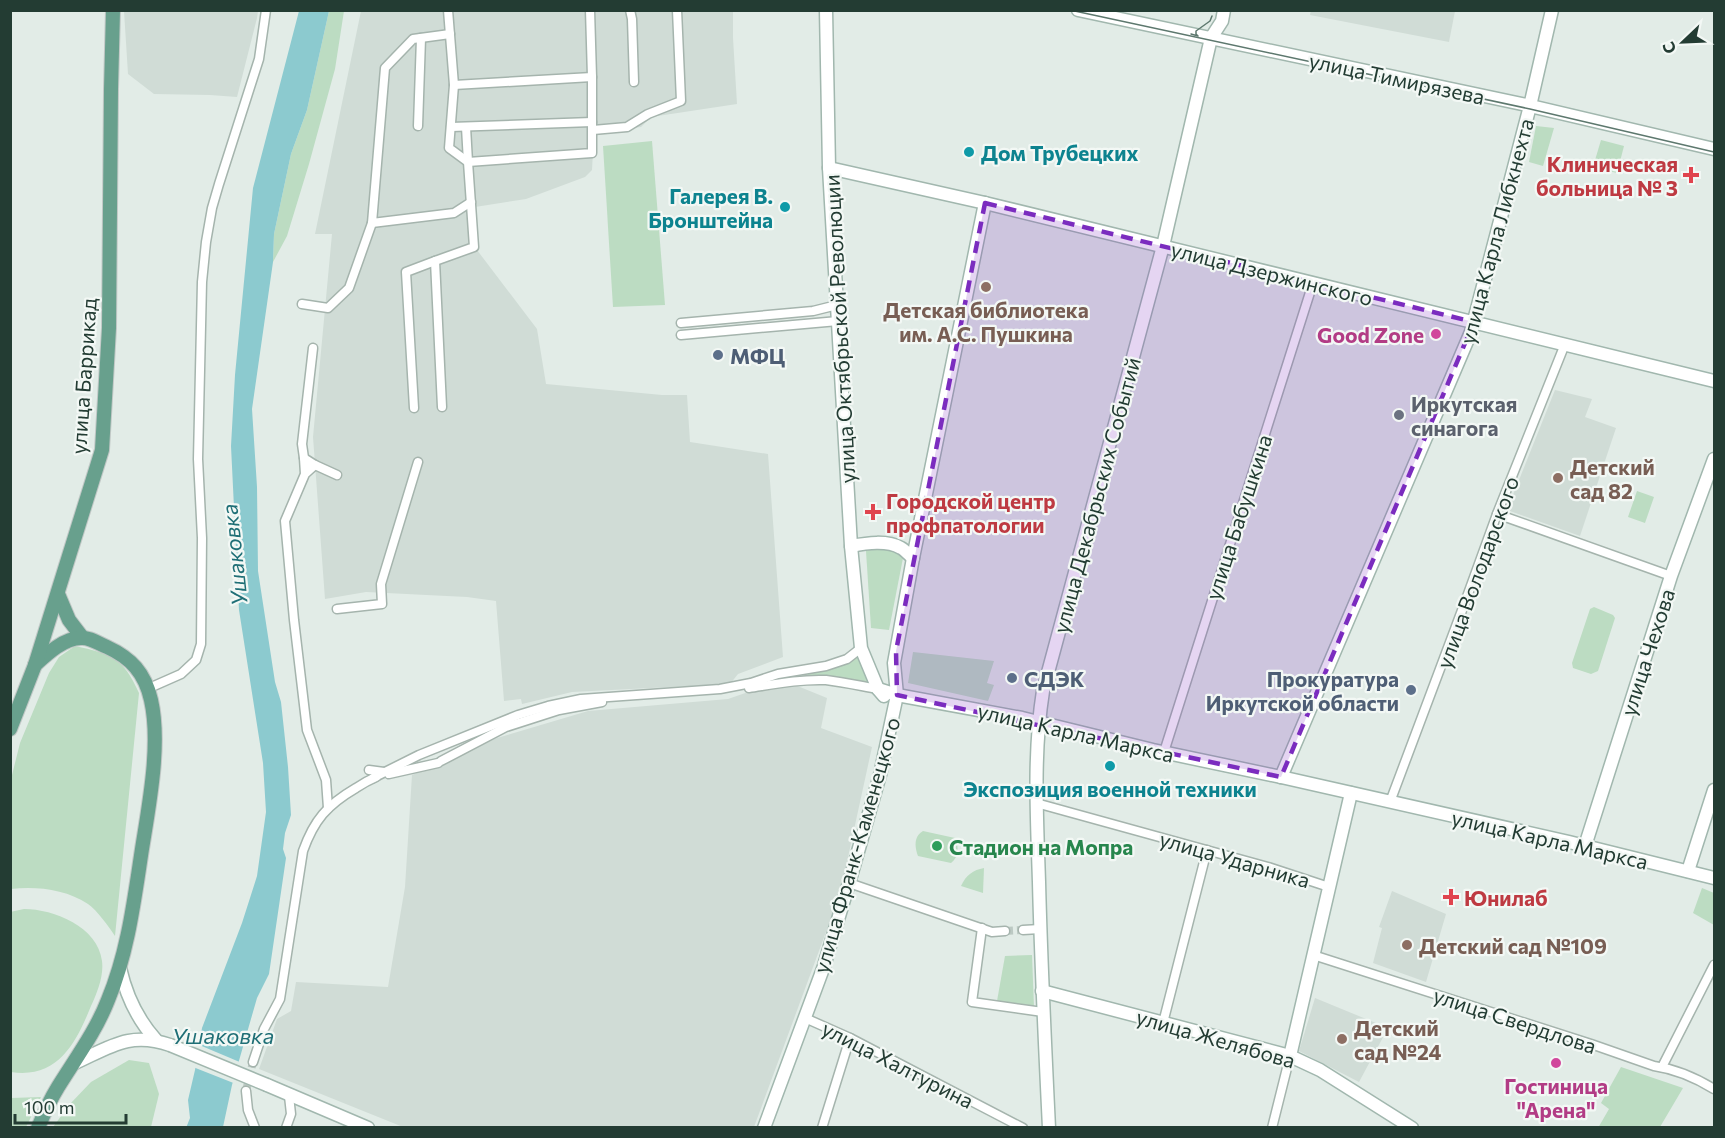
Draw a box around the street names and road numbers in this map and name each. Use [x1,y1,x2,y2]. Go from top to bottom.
street label: улица Тимирязева [1307,47,1487,109]
street label: улица Карла Либкнехта [1454,115,1538,347]
street label: улица Октябрьской Революции [818,174,860,484]
street label: улица Дзержинского [1169,236,1375,310]
street label: улица Баррикад [65,297,101,455]
street label: улица Декабрьских Событий [1047,354,1145,636]
street label: улица Бабушкина [1199,431,1277,603]
street label: улица Володарского [1431,472,1523,672]
street label: улица Чехова [1615,585,1679,719]
street label: улица Карла Маркса [975,697,1177,767]
street label: улица Франк-Каменецкого [807,714,905,976]
street label: улица Карла Маркса [1449,804,1651,874]
street label: улица Ударника [1157,826,1313,892]
street label: улица Свердлова [1430,982,1600,1058]
street label: улица Желябова [1134,1003,1298,1073]
street label: улица Халтурина [818,1015,978,1113]

